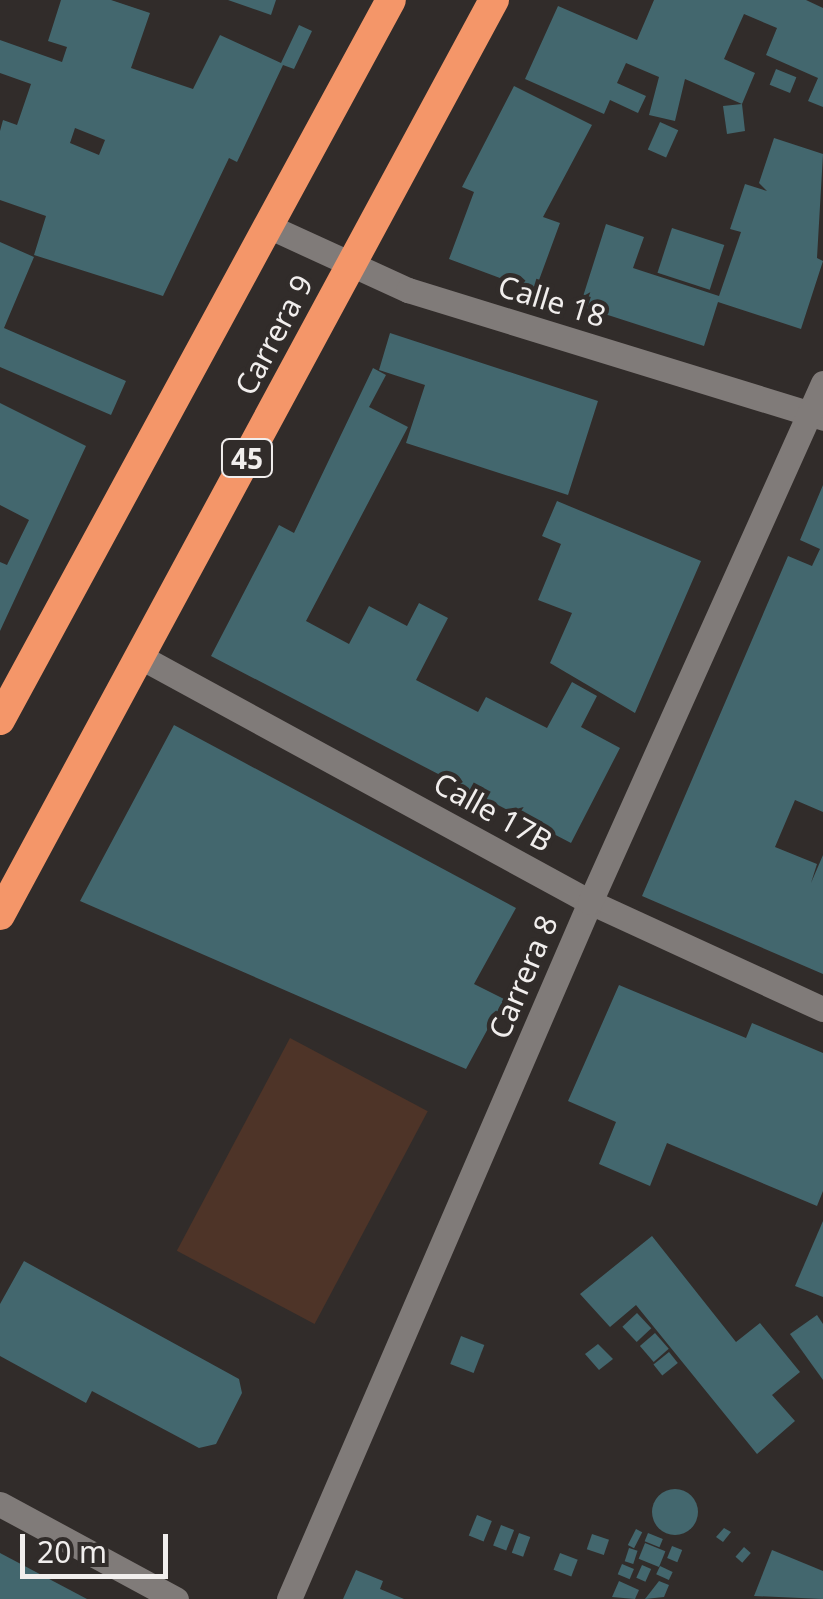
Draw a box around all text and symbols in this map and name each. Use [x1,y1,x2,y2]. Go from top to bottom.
street label: Calle 18 [494,268,610,334]
street label: Carrera 9 [227,269,321,401]
road number: 45 [220,435,274,481]
street label: Calle 17B [428,765,558,859]
street label: Carrera 8 [481,910,565,1044]
scale bar [25,1514,172,1576]
text: 20 m [37,1531,107,1572]

